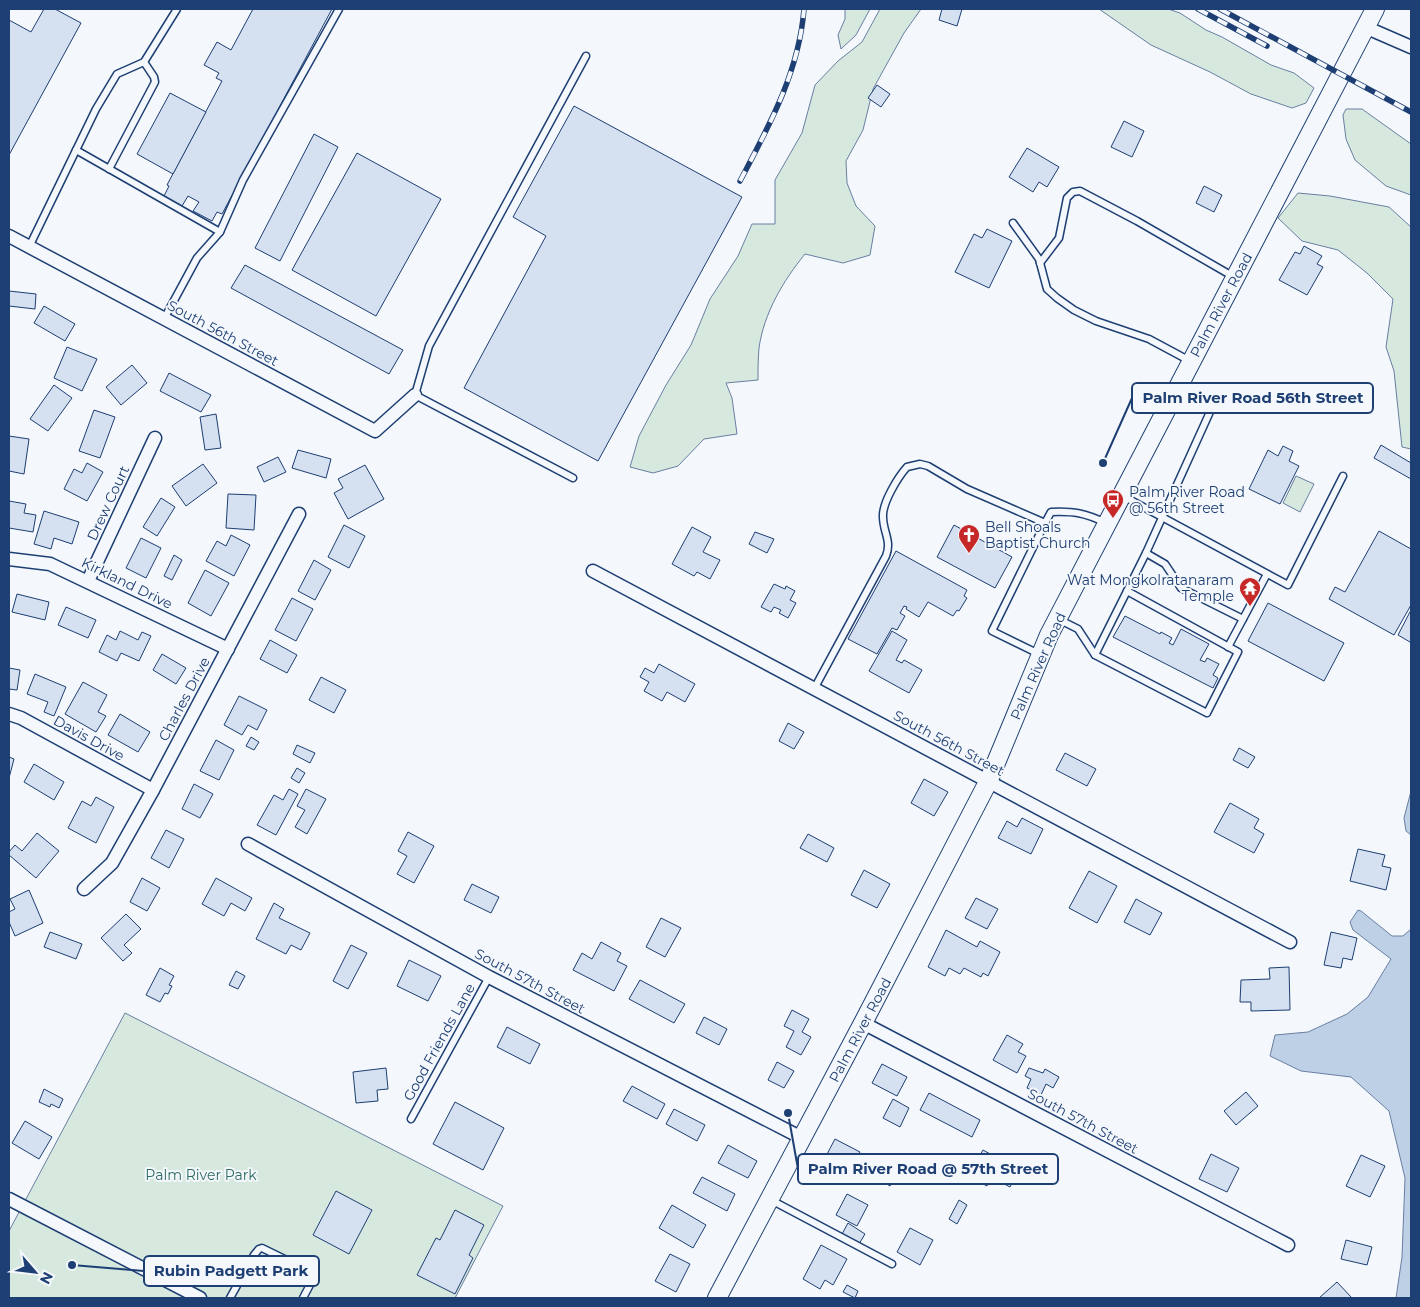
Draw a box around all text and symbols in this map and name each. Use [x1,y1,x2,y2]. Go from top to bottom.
street label: Palm River Road [1186,250,1256,360]
street label: South 56th Street [164,296,282,370]
callout: Palm River Road 56th Street [1132,383,1373,413]
text: Palm River Road 56th Street [1142,388,1364,407]
street label: Drew Court [83,462,133,543]
place label: Palm River Road @ 56th Street [1129,483,1245,517]
bus stop icon: Palm River Road @ 56th Street [1101,488,1125,519]
place label: Bell Shoals Baptist Church [985,518,1090,552]
church icon: Bell Shoals Baptist Church [957,523,981,554]
street label: Kirkland Drive [79,553,175,613]
place label: Wat Mongkolratanaram Temple [1067,571,1234,605]
temple icon: Wat Mongkolratanaram Temple [1238,576,1262,607]
street label: Palm River Road [1006,609,1070,723]
street label: Charles Drive [154,654,214,744]
street label: South 56th Street [890,706,1008,780]
street label: Davis Drive [50,711,128,765]
street label: South 57th Street [472,944,589,1018]
street label: Palm River Road [825,975,895,1085]
street label: Good Friends Lane [399,980,479,1104]
street label: South 57th Street [1025,1084,1142,1158]
callout: Palm River Road @ 57th Street [798,1154,1058,1184]
text: Palm River Road @ 57th Street [808,1159,1049,1178]
park label: Palm River Park [145,1166,257,1184]
north arrow [10,1247,60,1297]
callout: Rubin Padgett Park [144,1256,319,1286]
text: Rubin Padgett Park [154,1261,308,1280]
text: N [36,1269,57,1287]

